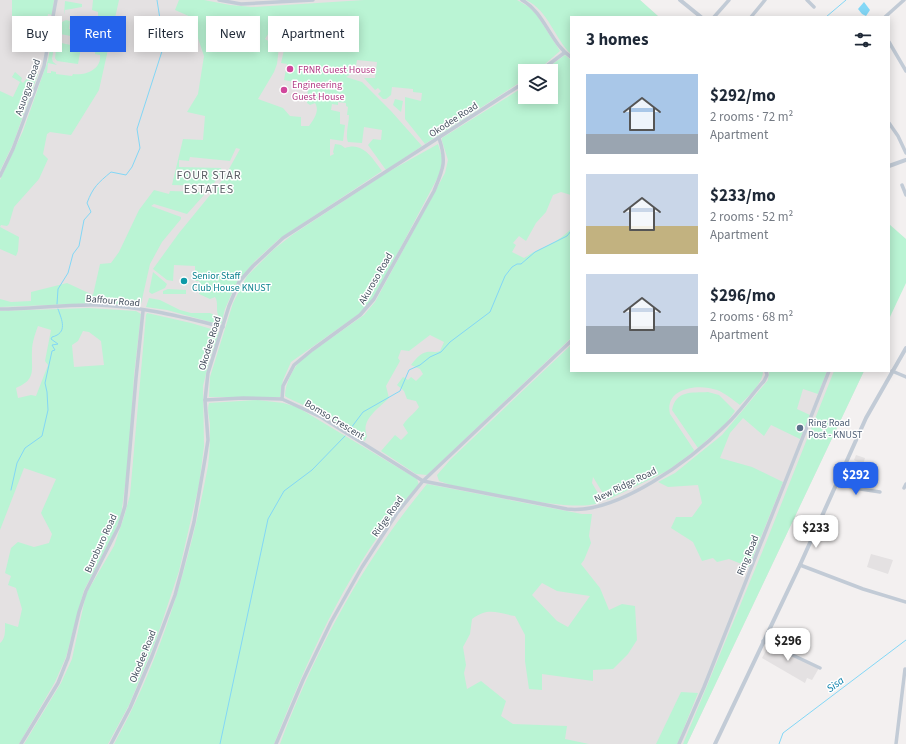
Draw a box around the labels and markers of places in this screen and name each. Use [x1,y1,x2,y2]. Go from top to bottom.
place label: FRNR Guest House [298,63,375,77]
marker: FRNR Guest House [285,64,295,74]
place label: Engineering Guest House [292,78,345,104]
marker: Engineering Guest House [279,85,289,95]
place label: Senior Staff Club House KNUST [192,269,272,295]
marker: Senior Staff Club House KNUST [179,276,189,286]
place label: Ring Road Post - KNUST [808,416,863,442]
marker: Ring Road Post - KNUST [795,423,805,433]
pin: $292 [832,462,880,496]
pin: $233 [792,515,840,549]
pin: $296 [764,628,812,662]

